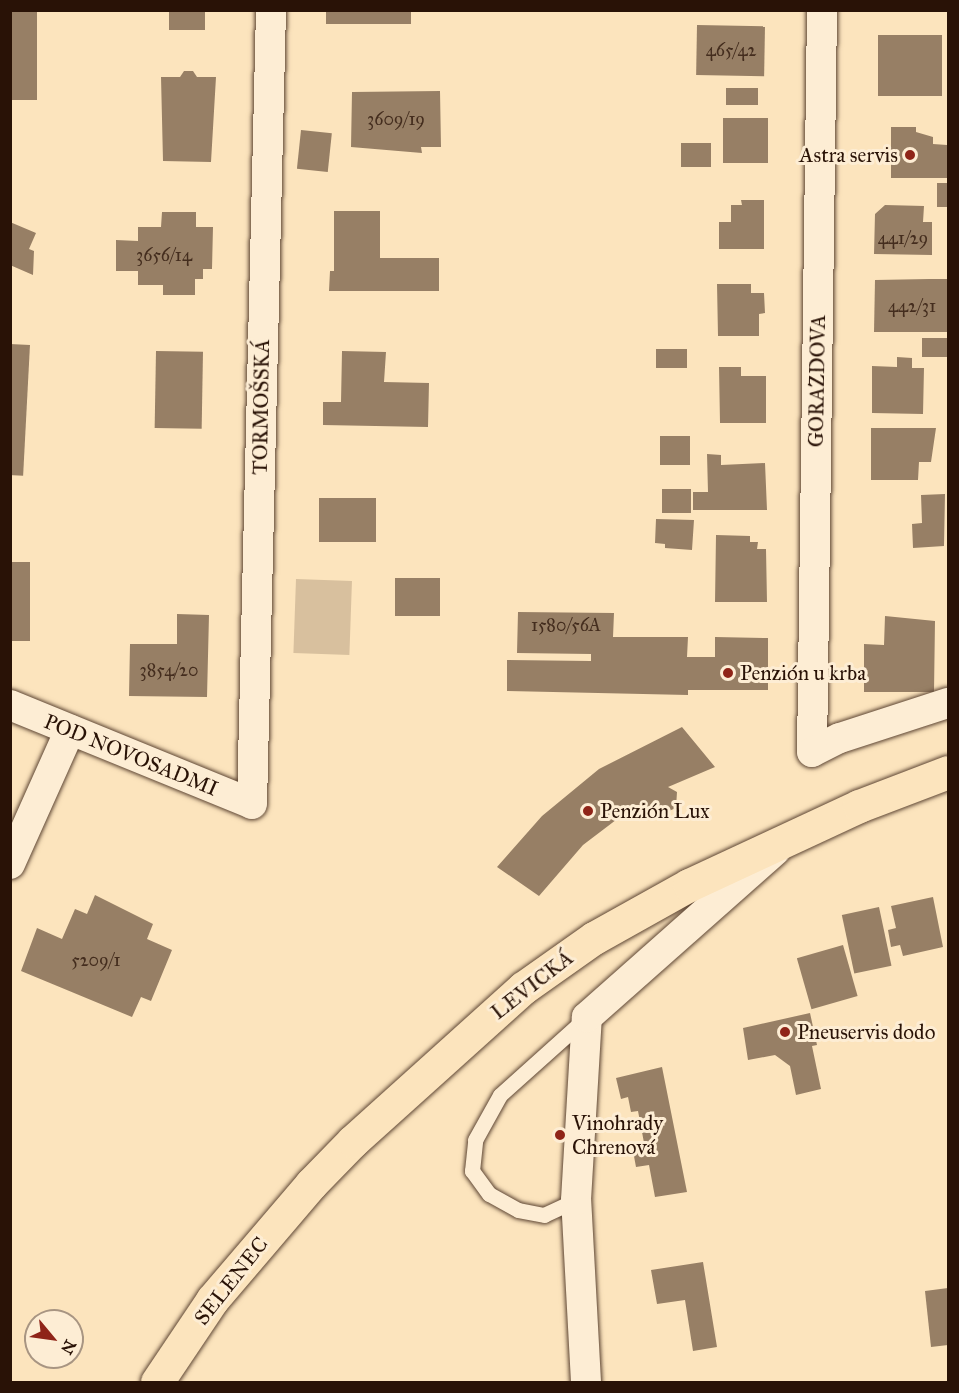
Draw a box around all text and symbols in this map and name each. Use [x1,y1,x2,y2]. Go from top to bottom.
house number: 465/42 [706,39,756,61]
house number: 3609/19 [367,108,425,130]
place label: Astra servis [799,142,898,168]
marker: Astra servis [903,148,917,162]
house number: 441/29 [878,227,928,249]
house number: 3656/14 [136,244,192,266]
house number: 442/31 [888,295,936,317]
street label: GORAZDOVA [803,314,831,448]
street label: TORMOŠSKÁ [247,339,275,475]
house number: 1580/56A [531,614,601,636]
house number: 3854/20 [140,659,198,681]
place label: Penzión u krba [740,660,866,686]
marker: Penzión u krba [721,666,735,680]
street label: POD NOVOSADMI [40,709,222,801]
place label: Penzión Lux [600,798,710,824]
marker: Penzión Lux [581,804,595,818]
street label: LEVICKÁ [486,945,578,1025]
house number: 5209/1 [71,949,121,971]
place label: Pneuservis dodo [797,1019,935,1045]
marker: Pneuservis dodo [778,1025,792,1039]
place label: Vinohrady Chrenová [572,1110,663,1160]
marker: Vinohrady Chrenová [553,1128,567,1142]
street label: SELENEC [189,1232,273,1330]
north arrow [24,1309,84,1369]
text: N [57,1336,80,1358]

